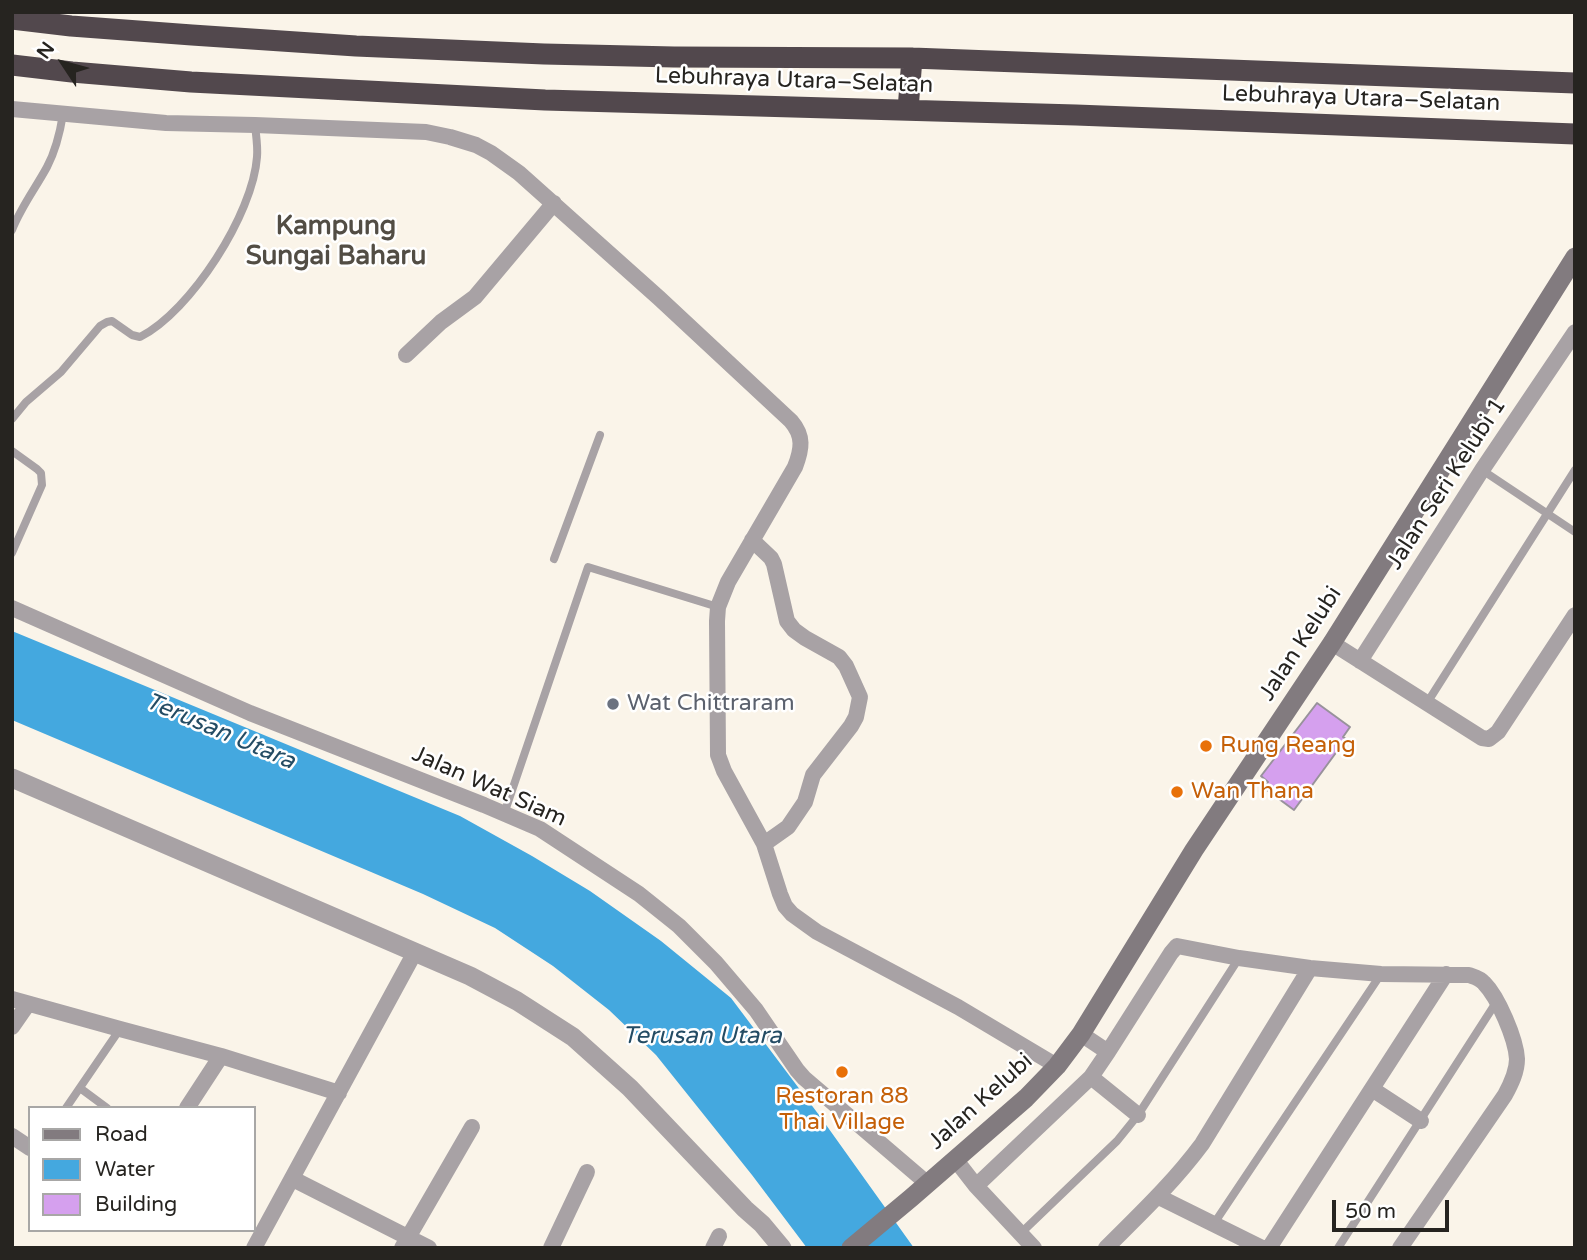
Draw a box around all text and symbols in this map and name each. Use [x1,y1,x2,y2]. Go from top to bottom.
north arrow [28,28,98,98]
text: N [33,38,59,63]
street label: Lebuhraya Utara–Selatan [654,62,934,100]
street label: Lebuhraya Utara–Selatan [1221,80,1501,118]
district label: Kampung Sungai Baharu [246,211,426,272]
street label: Jalan Seri Kelubi 1 [1381,393,1513,575]
street label: Jalan Kelubi [1254,582,1348,706]
water label: Terusan Utara [141,688,299,776]
place label: Wat Chittraram [627,690,795,718]
marker: Wat Chittraram [605,696,621,712]
place label: Rung Reang [1220,732,1356,760]
marker: Rung Reang [1198,738,1214,754]
street label: Jalan Wat Siam [408,741,570,833]
place label: Wan Thana [1191,778,1314,806]
marker: Wan Thana [1169,784,1185,800]
water label: Terusan Utara [622,1023,782,1051]
street label: Jalan Kelubi [923,1048,1039,1156]
marker: Restoran 88 Thai Village [834,1064,850,1080]
place label: Restoran 88 Thai Village [775,1083,909,1137]
legend [28,1106,256,1232]
text: Road [95,1122,148,1147]
text: Water [95,1157,155,1182]
scale bar [1335,1186,1452,1230]
text: Building [95,1192,177,1217]
text: 50 m [1345,1199,1396,1224]

